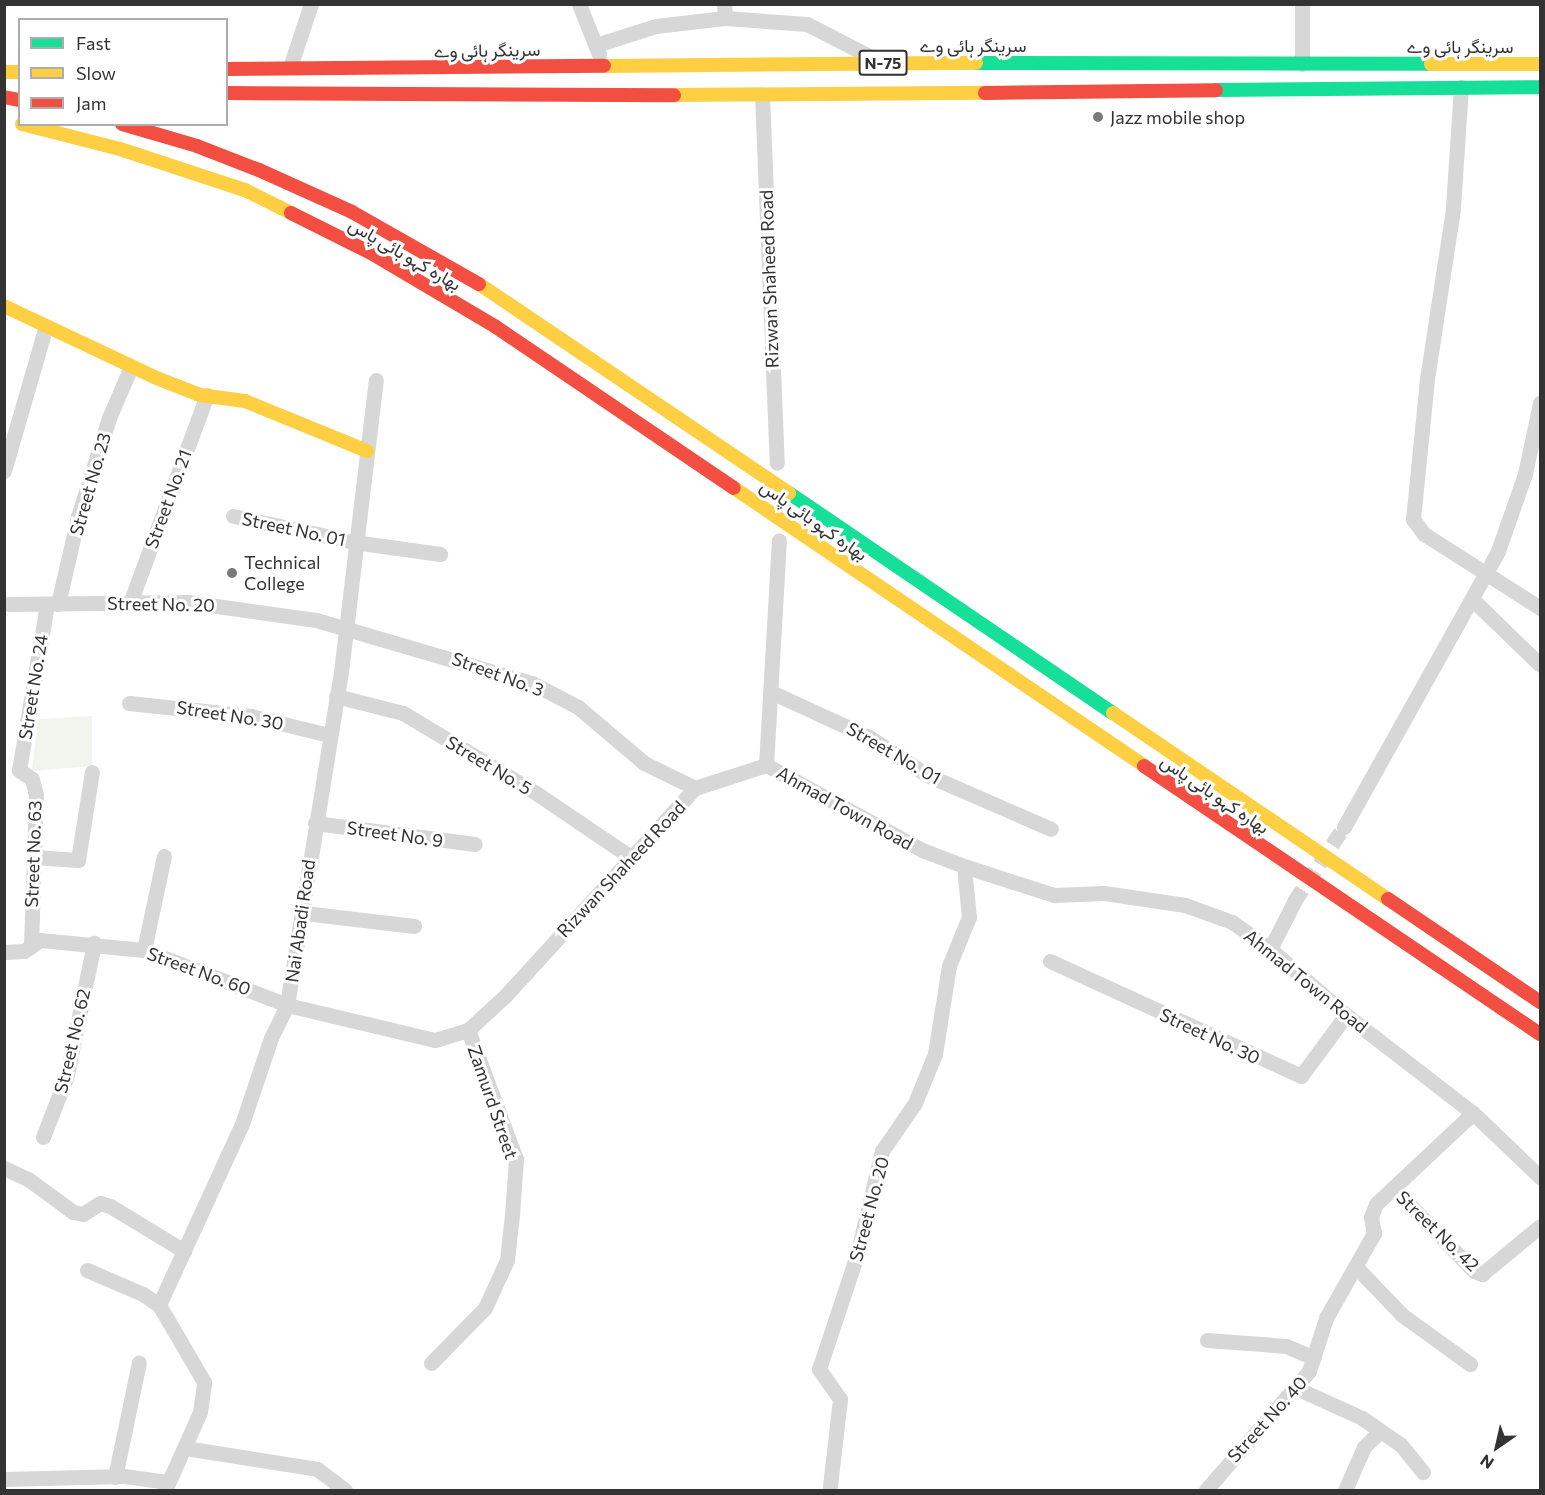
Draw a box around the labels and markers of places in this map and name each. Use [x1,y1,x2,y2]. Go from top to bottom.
place label: Jazz mobile shop [1110,106,1245,128]
marker: Jazz mobile shop [1091,110,1105,124]
place label: Technical College [244,552,321,594]
marker: Technical College [225,566,239,580]

